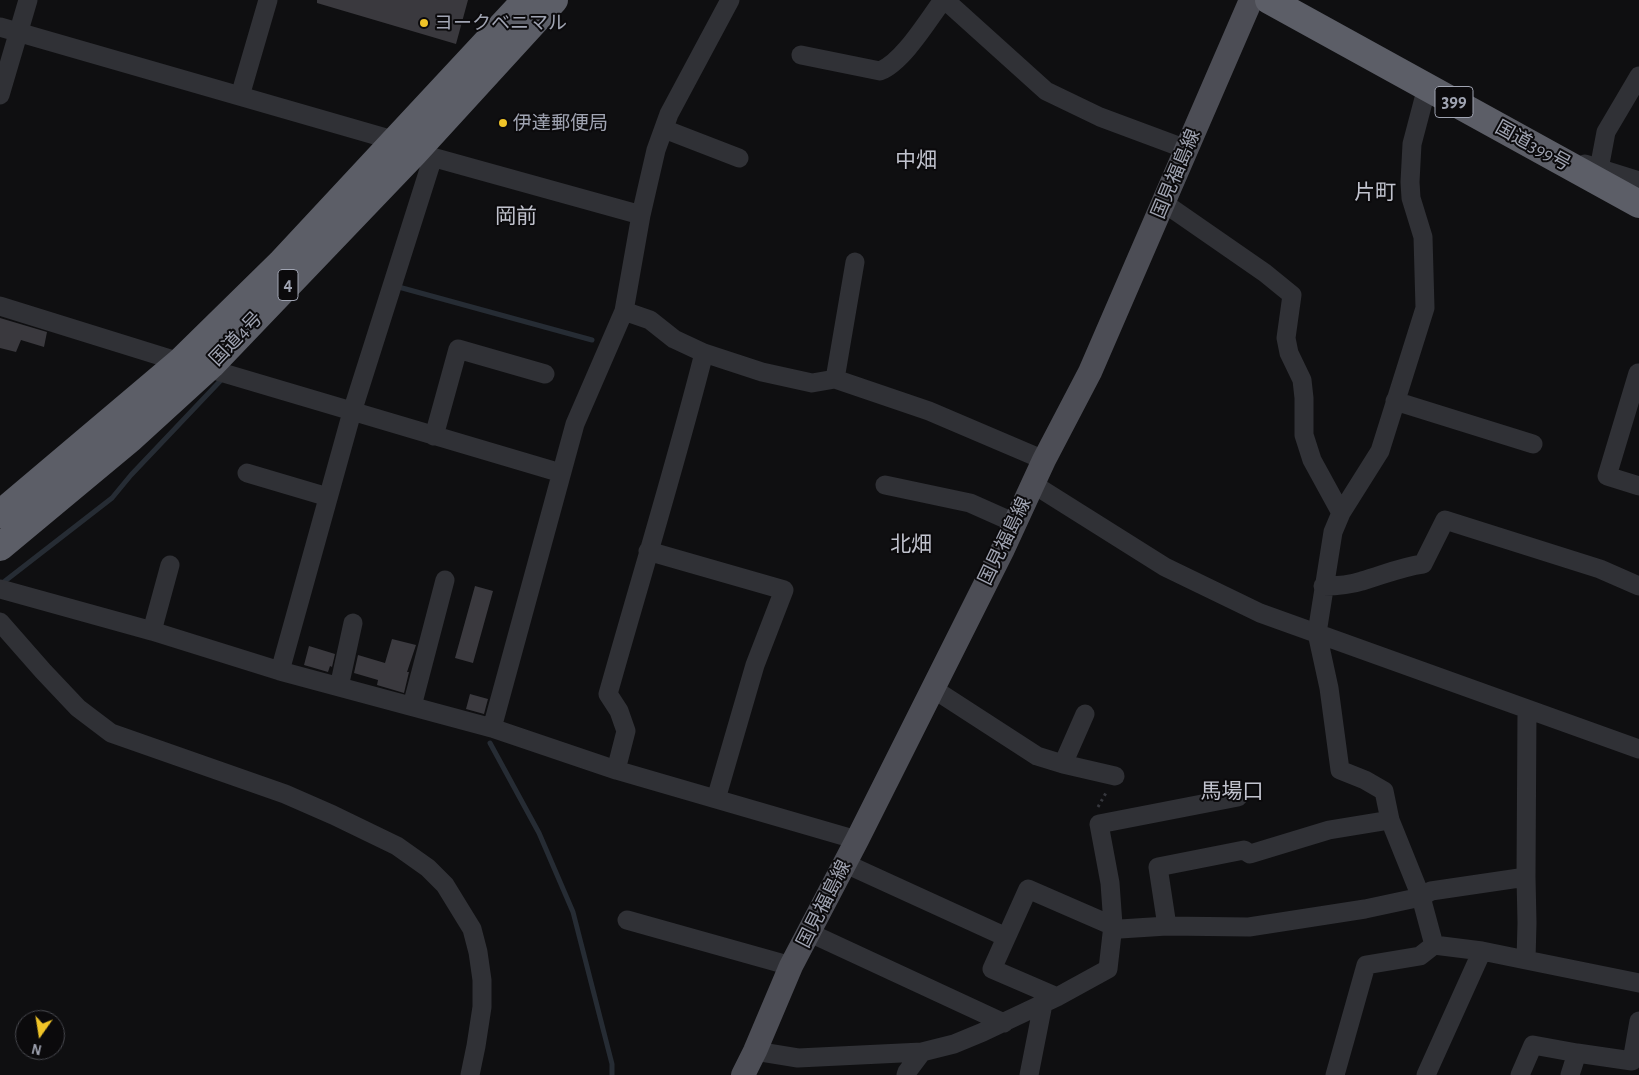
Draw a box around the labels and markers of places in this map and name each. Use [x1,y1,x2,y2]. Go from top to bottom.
place label: ヨークベニマル [434,12,567,34]
marker: ヨークベニマル [418,17,430,29]
place label: 伊達郵便局 [513,112,608,134]
marker: 伊達郵便局 [497,117,509,129]

